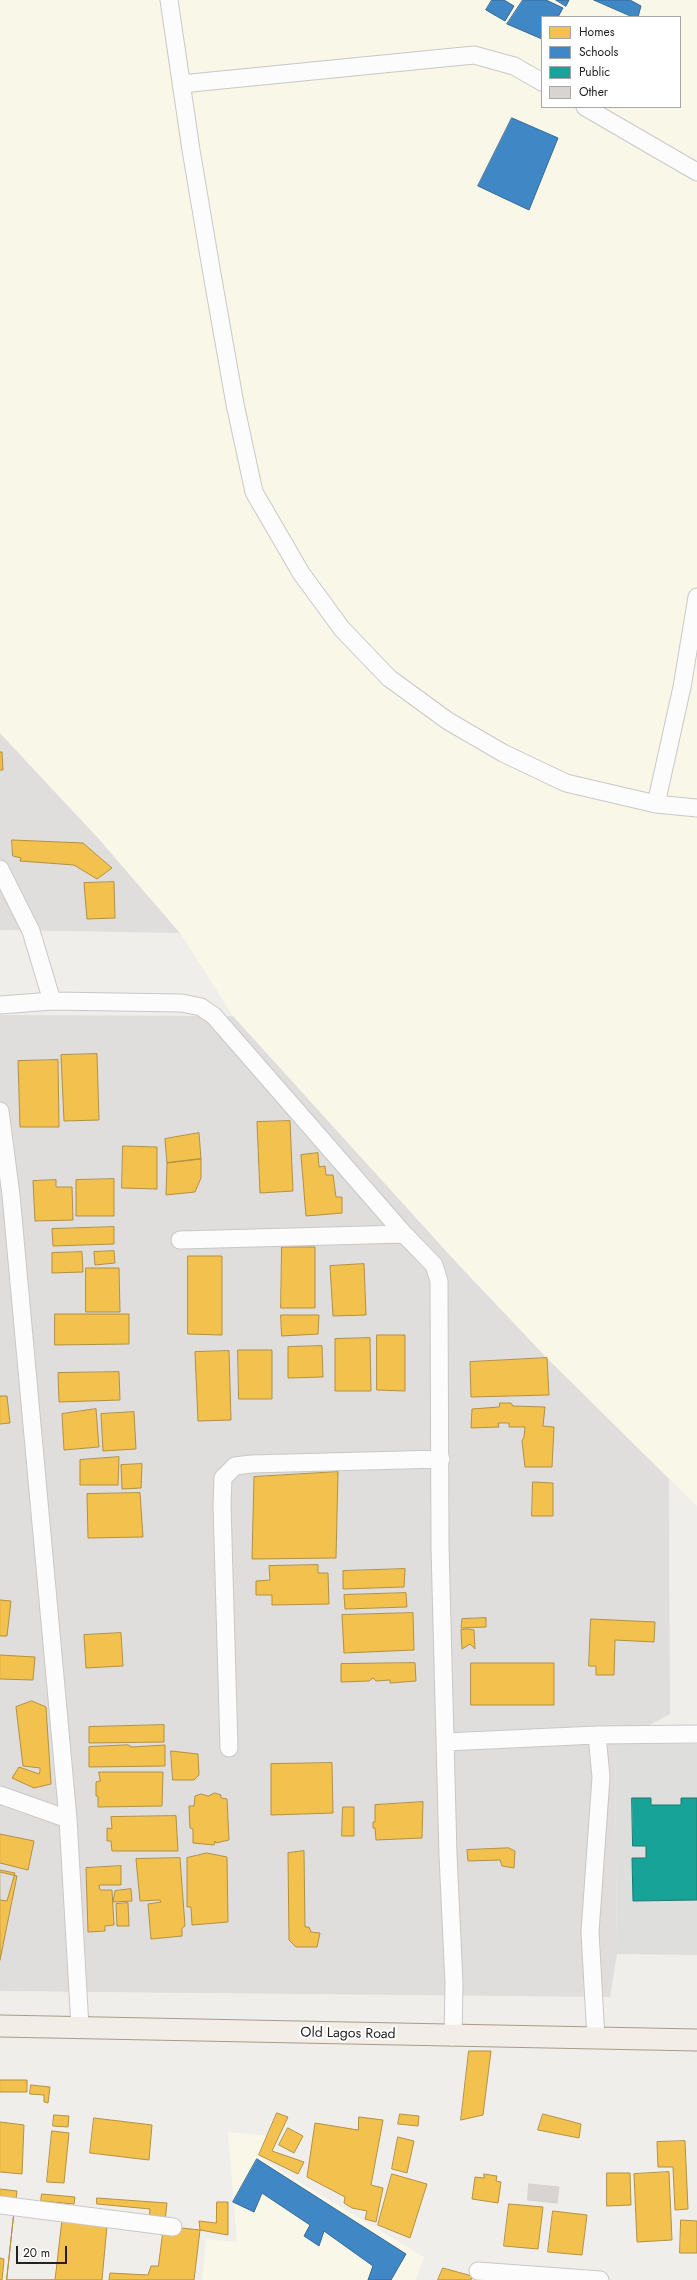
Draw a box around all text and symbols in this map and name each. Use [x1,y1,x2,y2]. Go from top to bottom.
legend [541,16,681,108]
text: Homes [579,23,615,41]
text: Schools [579,43,618,61]
text: Public [579,63,610,81]
text: Other [579,83,608,101]
street label: Old Lagos Road [300,2025,396,2043]
scale bar [18,2238,69,2264]
text: 20 m [23,2244,50,2262]

